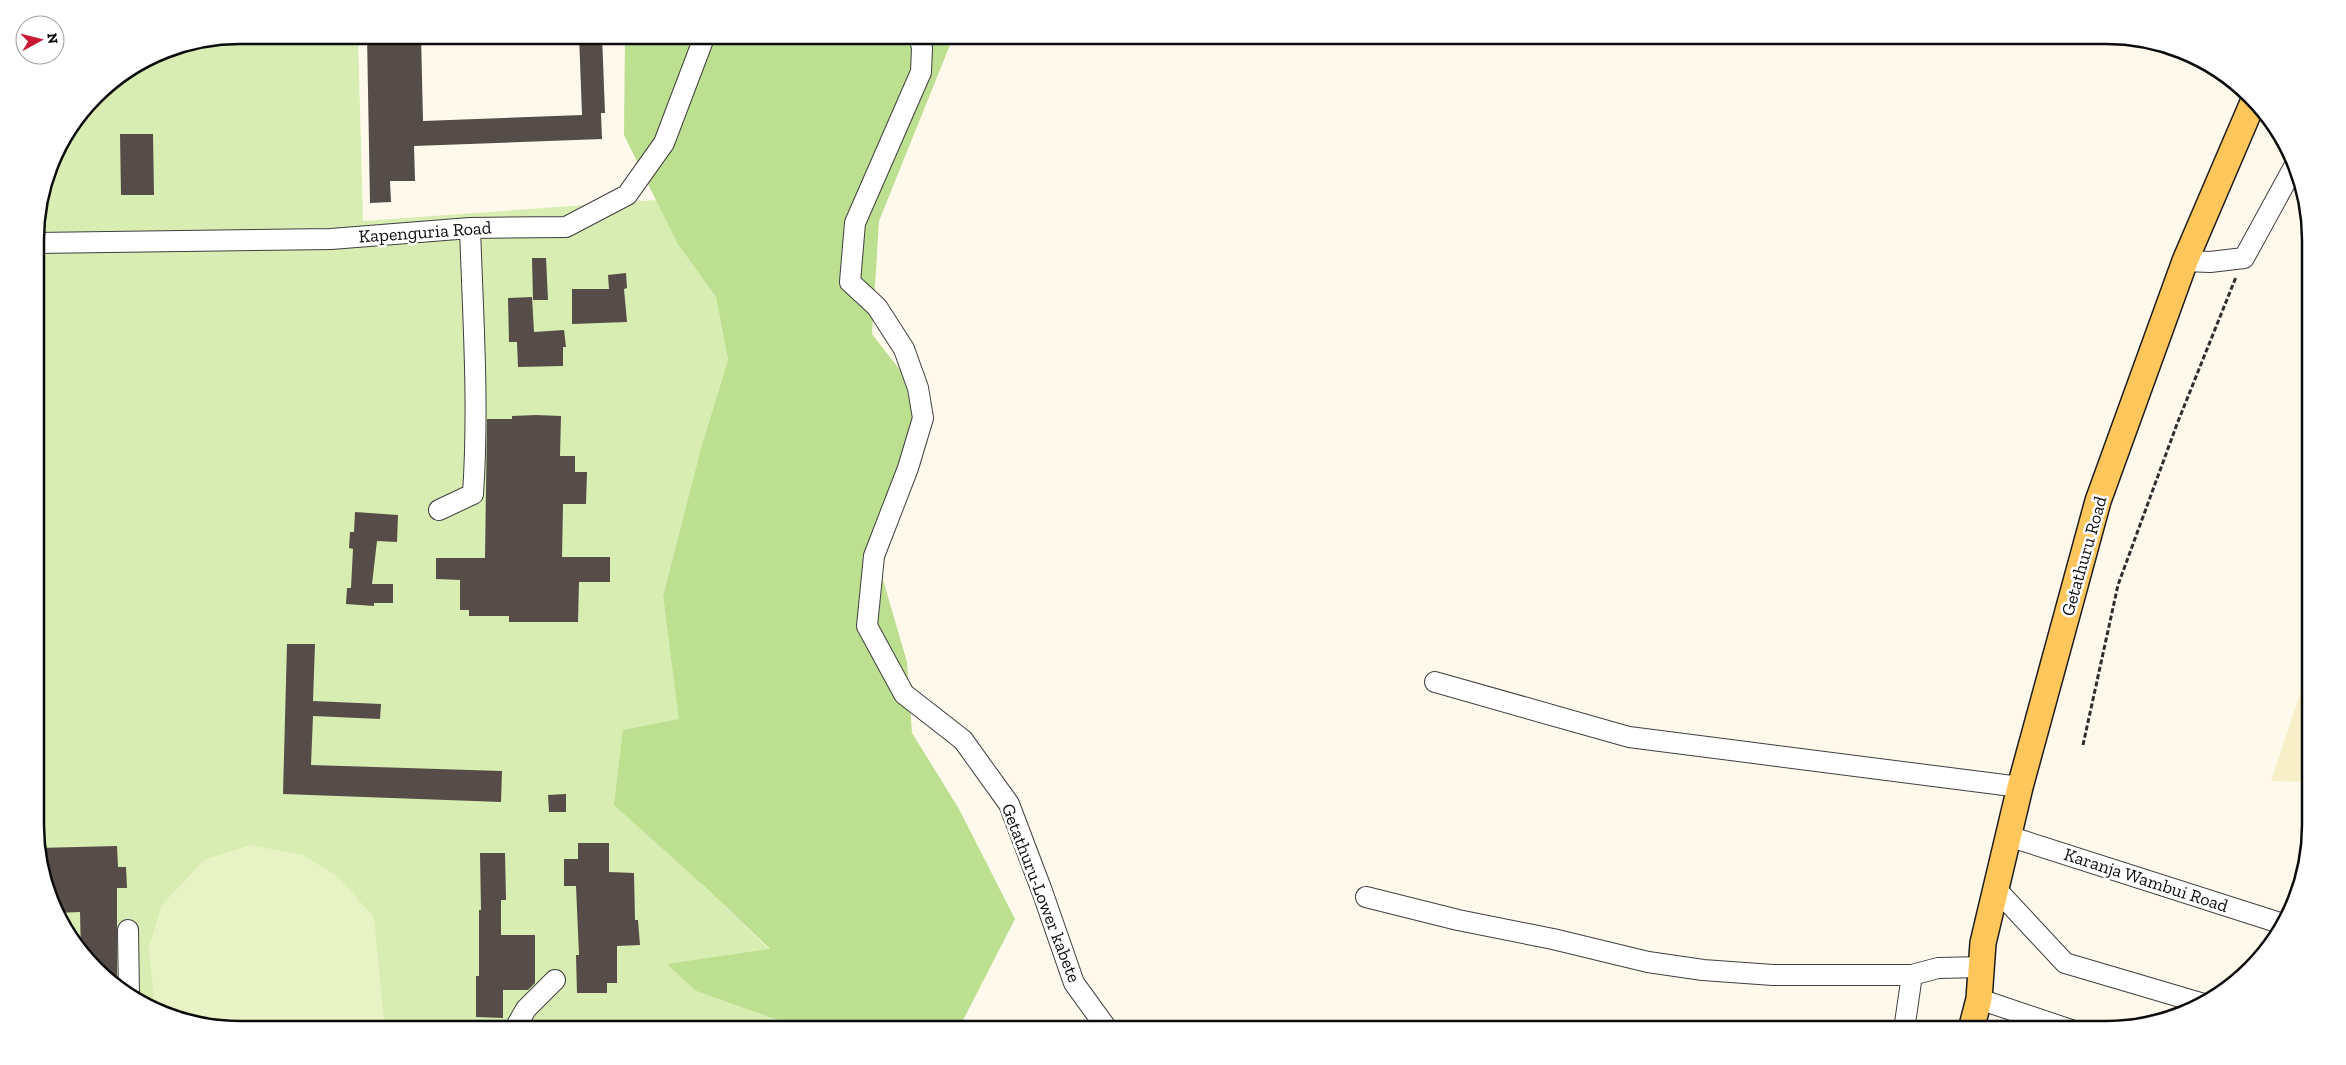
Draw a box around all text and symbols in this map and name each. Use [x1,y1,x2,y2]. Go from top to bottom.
north arrow [15,15,65,65]
text: N [43,32,62,45]
street label: Kapenguria Road [358,216,492,248]
street label: Getathuru Road [2056,493,2112,618]
street label: Getathuru-Lower kabete [997,800,1085,986]
street label: Karanja Wambui Road [2061,843,2231,917]

